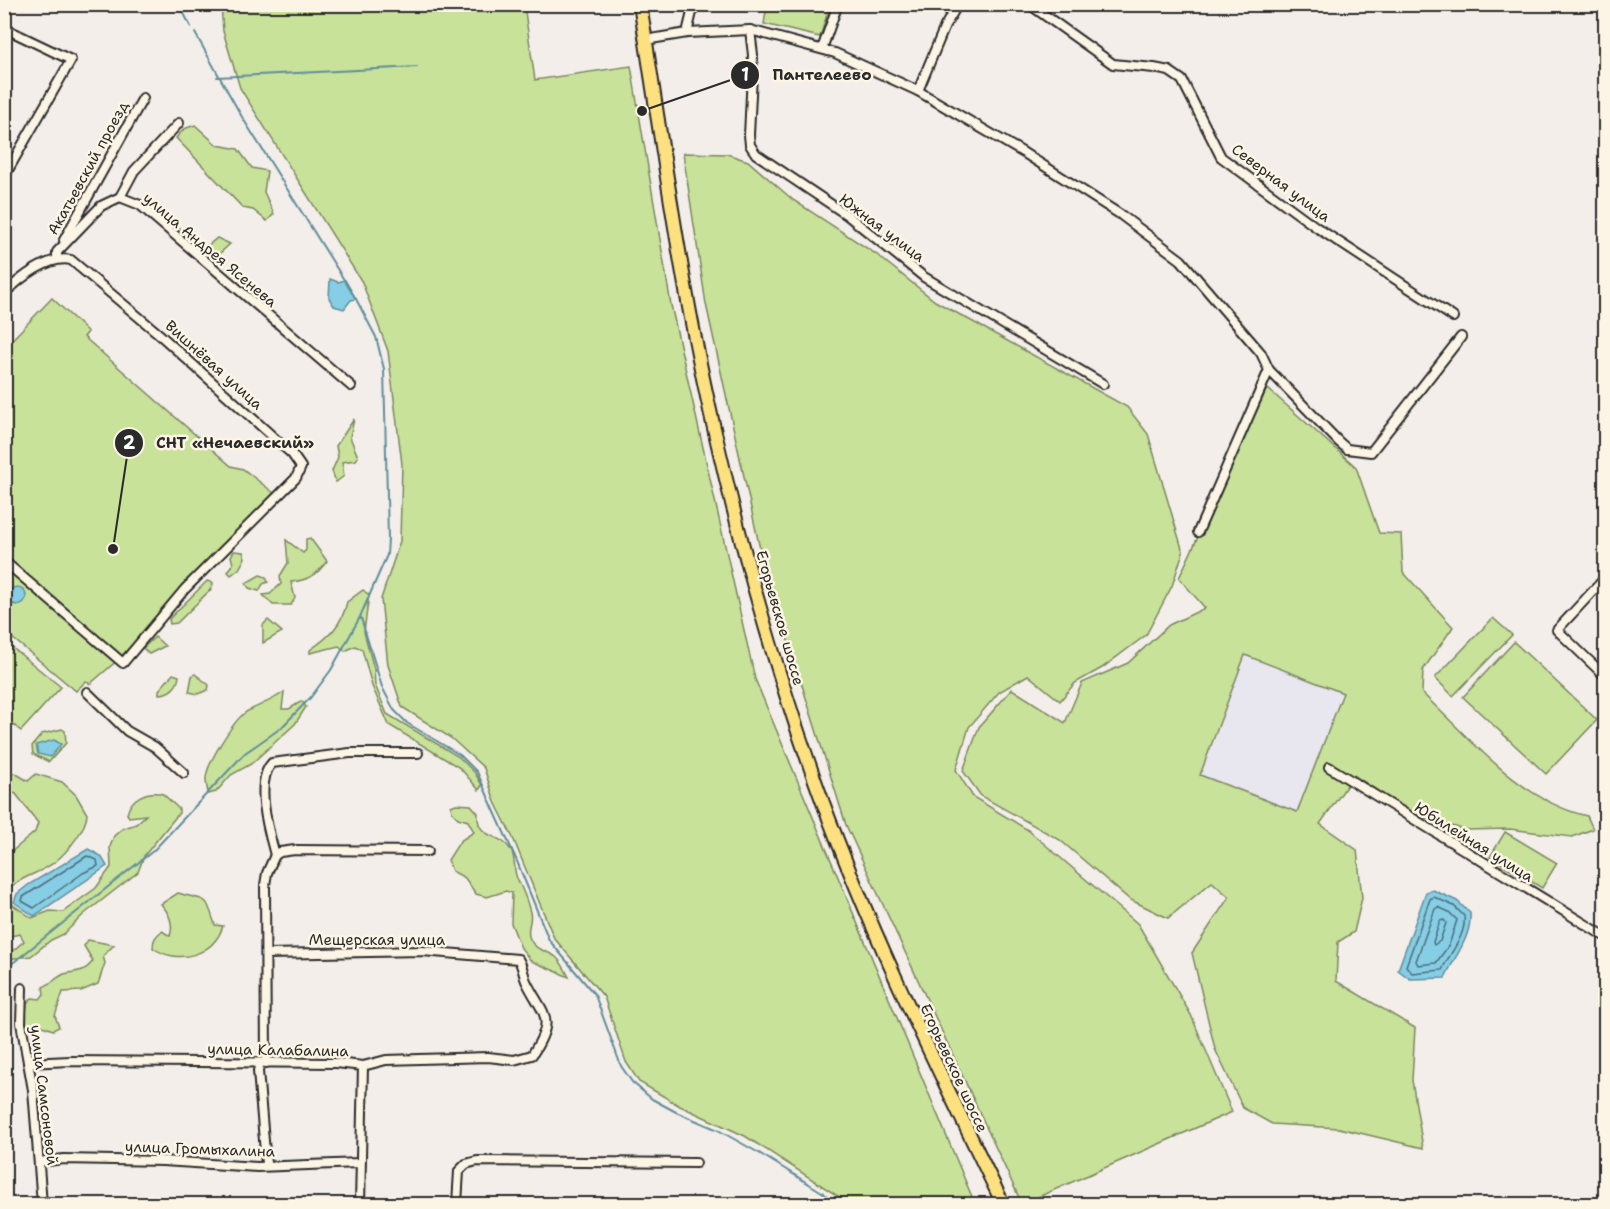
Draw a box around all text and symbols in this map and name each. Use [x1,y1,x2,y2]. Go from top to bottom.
callout: Пантелеево [730,58,883,92]
text: 1 [741,63,749,87]
text: Пантелеево [772,64,872,85]
street label: Акатьевский проезд [43,97,133,238]
street label: Северная улица [1228,139,1335,227]
street label: улица Андрея Ясенева [139,188,282,312]
street label: Южная улица [835,189,929,267]
street label: Вишнёвая улица [161,316,268,415]
callout: СНТ «Нечаевский» [114,426,326,460]
text: 2 [123,431,136,455]
text: СНТ «Нечаевский» [156,432,314,453]
street label: Егорьевское шоссе [751,548,809,688]
street label: Юбилейная улица [1411,797,1538,887]
street label: Мещерская улица [309,930,446,950]
street label: Егорьевское шоссе [915,1001,993,1135]
street label: улица Самсоновой [25,1024,63,1167]
street label: улица Калабалина [207,1039,350,1061]
street label: улица Громыхалина [125,1136,276,1162]

